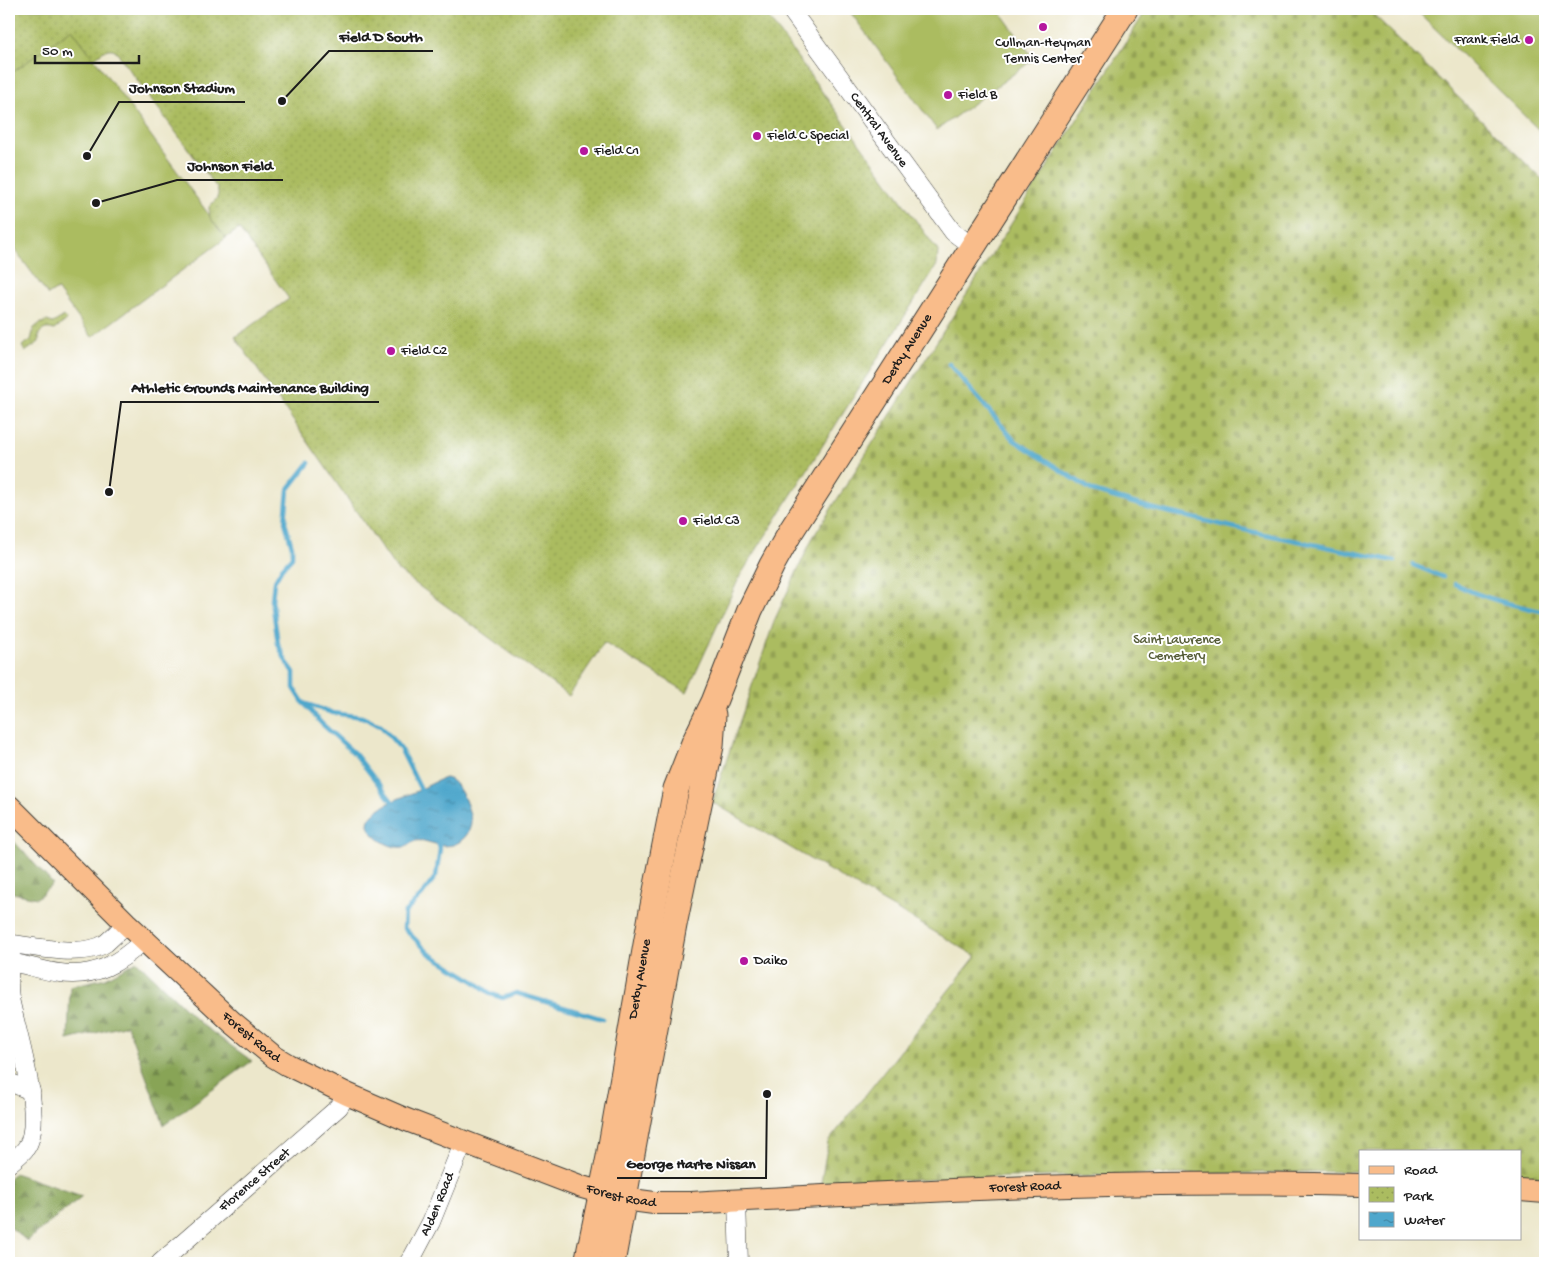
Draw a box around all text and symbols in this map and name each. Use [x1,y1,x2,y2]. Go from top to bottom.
callout: Field D South [329,21,433,51]
marker: Cullman-Heyman Tennis Center [1037,21,1049,33]
text: Field D South [338,29,423,47]
scale bar [35,32,139,64]
place label: Frank Field [1453,32,1521,49]
marker: Frank Field [1523,34,1535,46]
place label: Cullman-Heyman Tennis Center [995,35,1091,68]
text: 50 m [42,43,73,61]
callout: Johnson Stadium [119,72,245,102]
text: Johnson Stadium [128,80,235,98]
place label: Field B [957,87,998,104]
street label: Central Avenue [846,89,912,171]
marker: Field B [942,89,954,101]
place label: Field C Special [766,128,849,145]
marker: Field C Special [751,130,763,142]
place label: Field C1 [593,143,639,160]
marker: Field C1 [578,145,590,157]
callout: Johnson Field [177,150,283,180]
text: Johnson Field [186,158,275,176]
street label: Derby Avenue [878,310,937,389]
place label: Field C2 [400,343,448,360]
marker: Field C2 [385,345,397,357]
callout: Athletic Grounds Maintenance Building [121,372,379,402]
text: Athletic Grounds Maintenance Building [130,380,369,398]
place label: Field C3 [692,513,740,530]
marker: Field C3 [677,515,689,527]
park label: Saint Lawrence Cemetery [1133,632,1222,665]
street label: Derby Avenue [625,937,655,1021]
place label: Daiko [753,953,787,970]
marker: Daiko [738,955,750,967]
street label: Forest Road [217,1007,285,1068]
street label: Florence Street [215,1144,295,1217]
callout: George Harte Nissan [617,1148,766,1178]
legend [1359,1150,1522,1240]
text: George Harte Nissan [626,1156,757,1174]
text: Road [1404,1162,1438,1180]
street label: Alden Road [417,1168,459,1239]
street label: Forest Road [988,1178,1063,1197]
street label: Forest Road [583,1180,659,1212]
text: Park [1403,1188,1434,1206]
text: Water [1404,1212,1446,1230]

